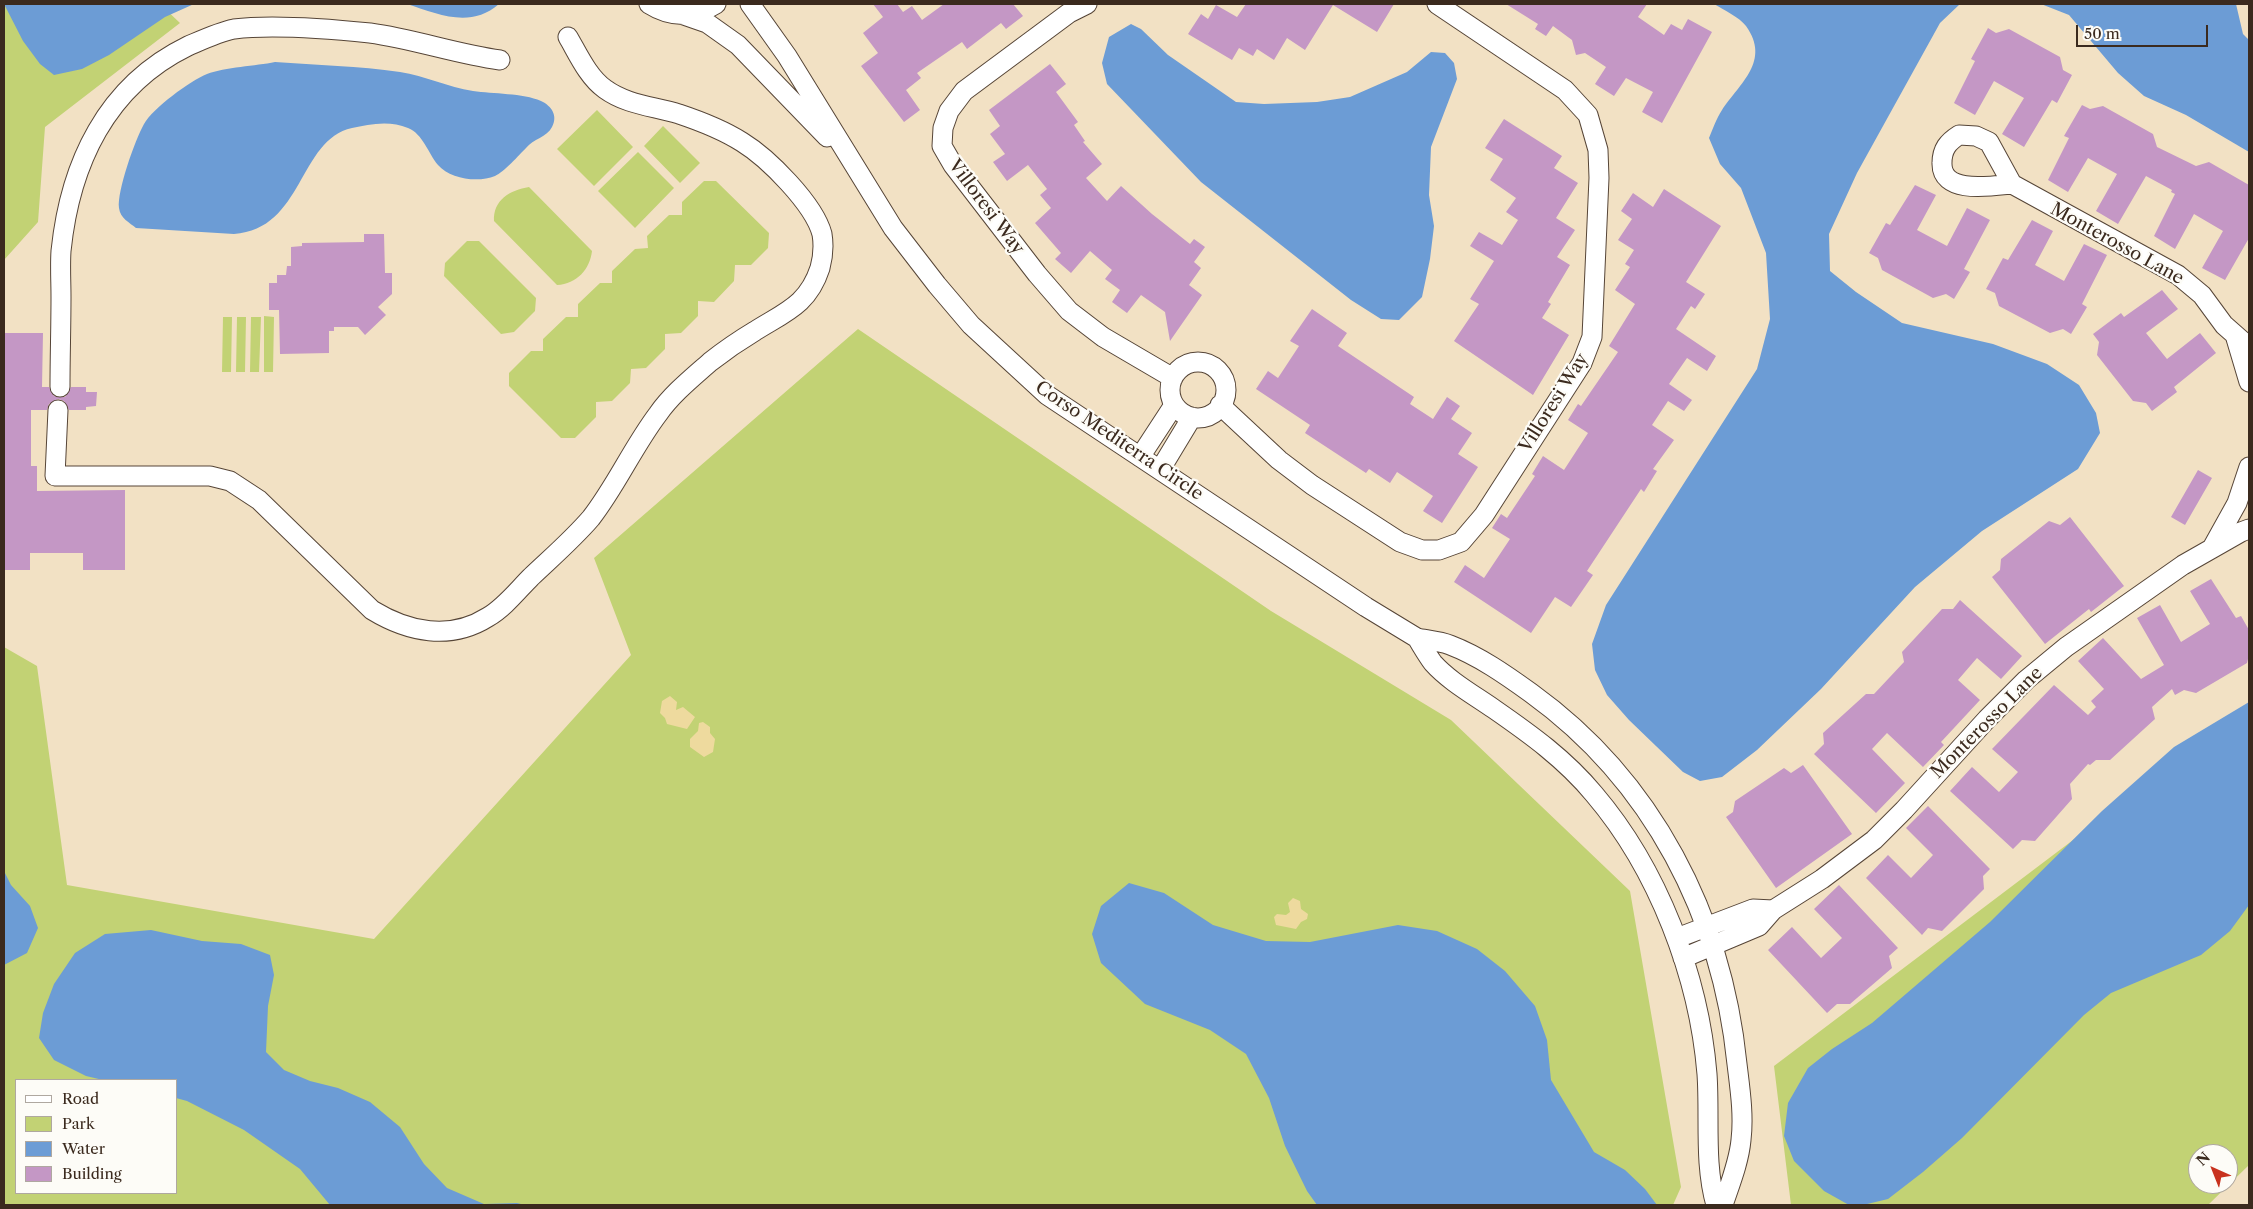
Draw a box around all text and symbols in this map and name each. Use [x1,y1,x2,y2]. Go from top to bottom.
scale bar [2078,15,2210,47]
text: 50 m [2084,24,2120,43]
street label: Villoresi Way [943,155,1029,259]
street label: Monterosso Lane [2047,198,2187,290]
street label: Villoresi Way [1515,349,1593,457]
street label: Corso Mediterra Circle [1031,377,1207,505]
street label: Monterosso Lane [1927,663,2047,783]
legend [15,1079,178,1194]
text: Road [62,1089,99,1108]
text: Park [62,1114,95,1133]
text: Water [62,1139,105,1158]
north arrow [2188,1144,2238,1194]
text: N [2193,1148,2214,1170]
text: Building [62,1164,122,1183]

